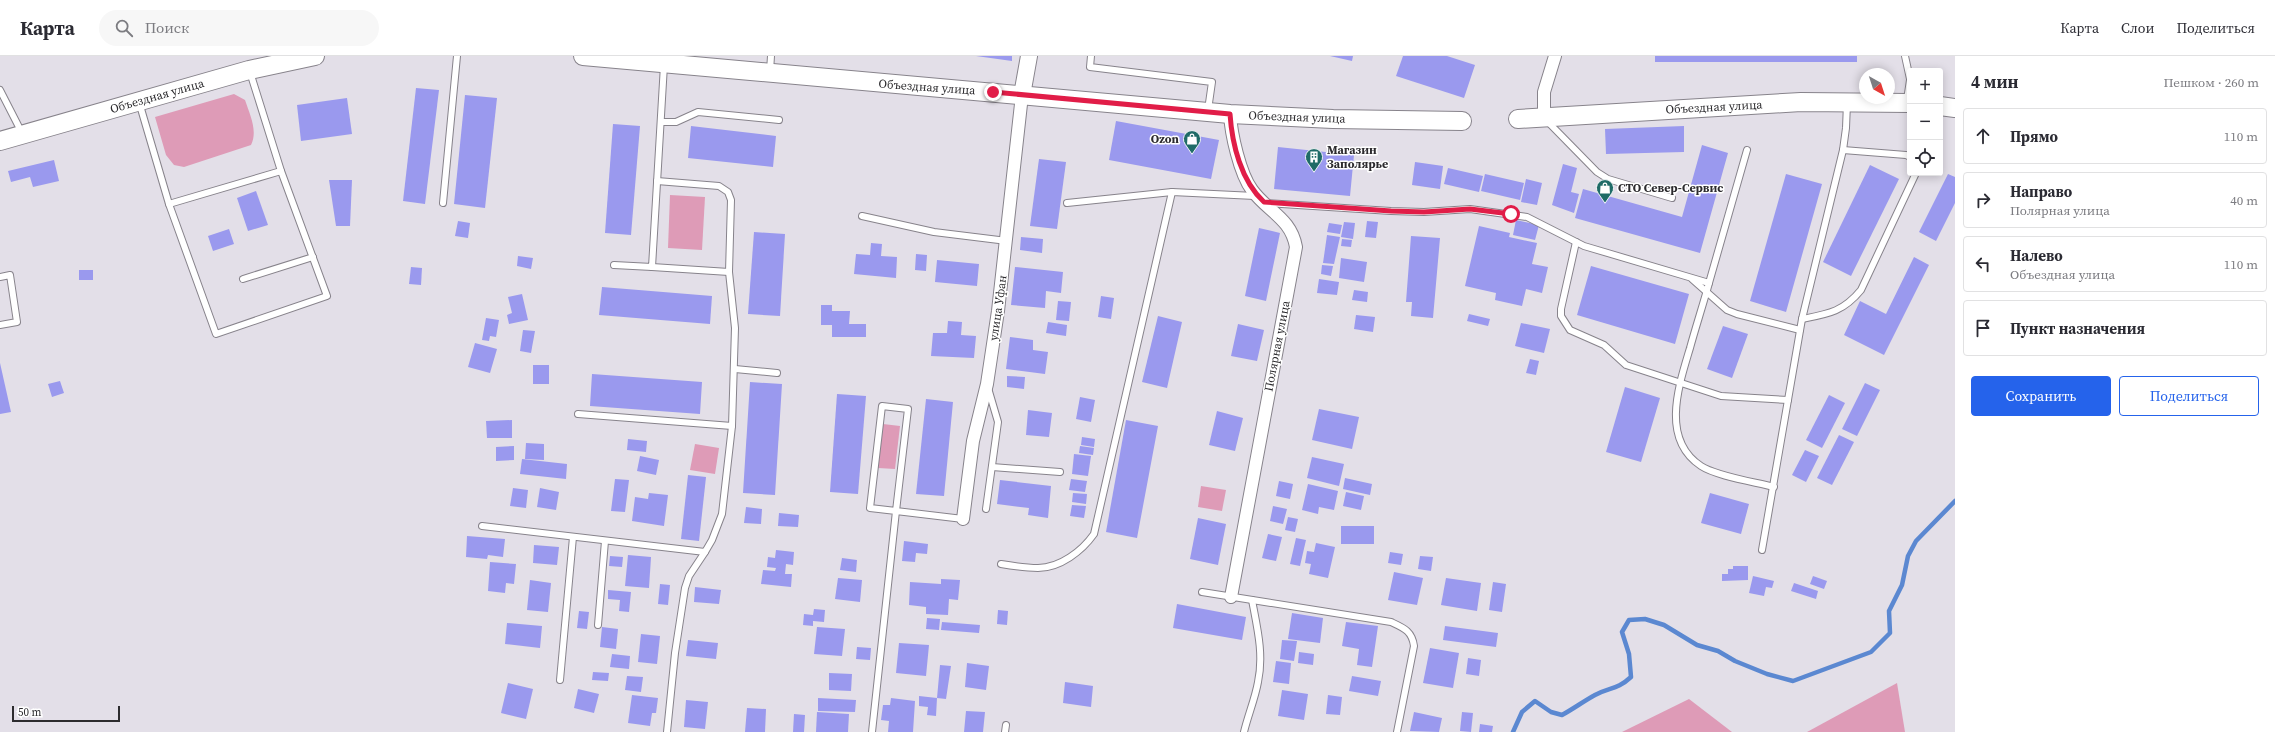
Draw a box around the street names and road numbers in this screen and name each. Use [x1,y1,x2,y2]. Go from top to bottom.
street label: Объездная улица [108,75,207,117]
street label: Объездная улица [878,76,977,98]
street label: Объездная улица [1665,96,1764,118]
street label: Объездная улица [1248,107,1347,127]
street label: улица Уфан [985,274,1011,342]
street label: Полярная улица [1260,298,1294,393]

